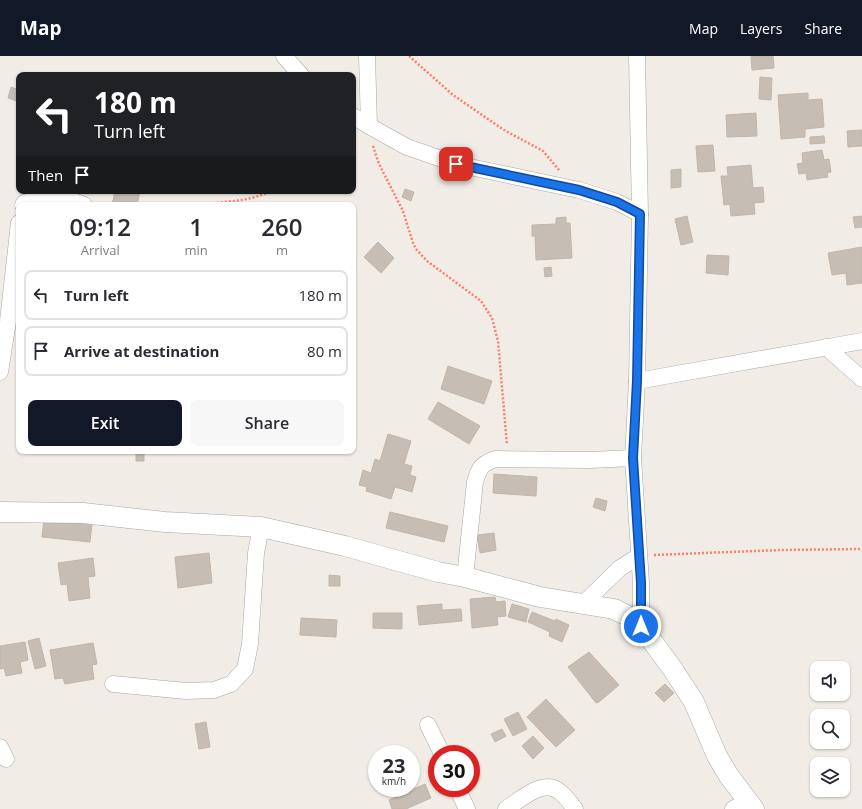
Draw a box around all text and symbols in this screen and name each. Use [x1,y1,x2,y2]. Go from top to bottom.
text: Map [20,15,61,41]
text: Map [689,19,718,38]
text: Layers [740,19,782,38]
text: Share [804,19,842,38]
text: 180 m [94,83,177,121]
icon: left [28,88,80,140]
text: Turn left [94,119,165,143]
pin [439,147,473,181]
icon: arrive [445,153,467,175]
icon: arrive [71,164,93,186]
text: Then [28,165,63,185]
text: 09:12 [70,210,131,243]
text: 1 [189,210,203,243]
text: 260 [261,210,302,243]
text: Arrival [81,241,120,259]
text: min [185,241,208,259]
text: m [276,241,288,259]
icon: left [30,284,52,306]
text: Turn left [64,285,129,305]
text: 180 m [298,285,342,305]
icon: arrive [30,340,52,362]
text: Arrive at destination [64,341,219,361]
text: 80 m [307,341,342,361]
button: Exit [28,400,182,446]
button: Share [190,400,344,446]
position arrow [620,605,662,647]
map controls [810,661,850,797]
button: sound [810,661,850,701]
button: search [810,709,850,749]
speed limit sign: 30 [428,745,480,797]
text: 23 [383,752,405,779]
button: layers [810,757,850,797]
text: km/h [382,774,406,788]

